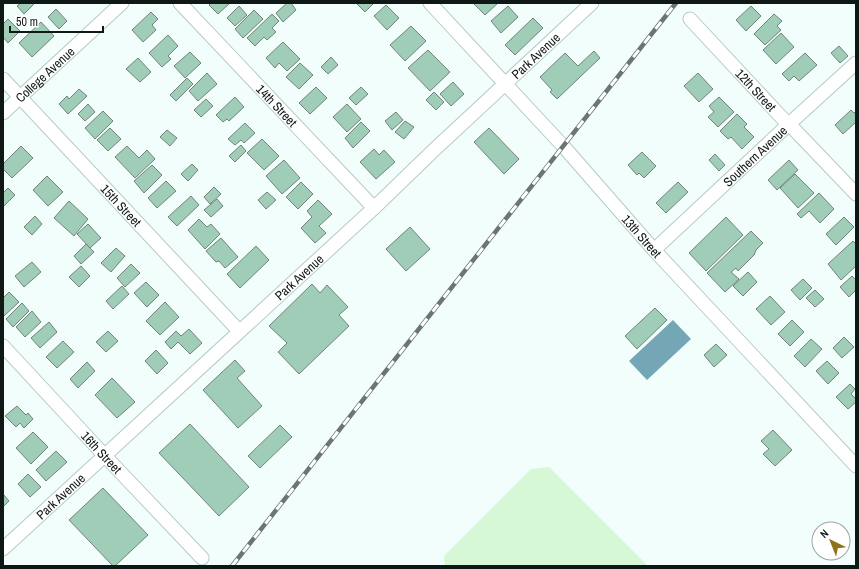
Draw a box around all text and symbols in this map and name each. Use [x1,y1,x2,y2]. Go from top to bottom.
scale bar [10,8,103,34]
text: 50 m [16,14,38,30]
street label: Park Avenue [508,29,563,82]
street label: College Avenue [12,43,78,106]
street label: 12th Street [732,65,780,115]
street label: 14th Street [253,81,301,130]
street label: Southern Avenue [719,122,791,190]
street label: 15th Street [97,180,145,230]
street label: 13th Street [618,211,665,261]
street label: Park Avenue [271,250,327,304]
street label: 16th Street [78,427,126,477]
street label: Park Avenue [32,469,88,523]
north arrow [811,521,851,561]
text: N [817,526,831,541]

